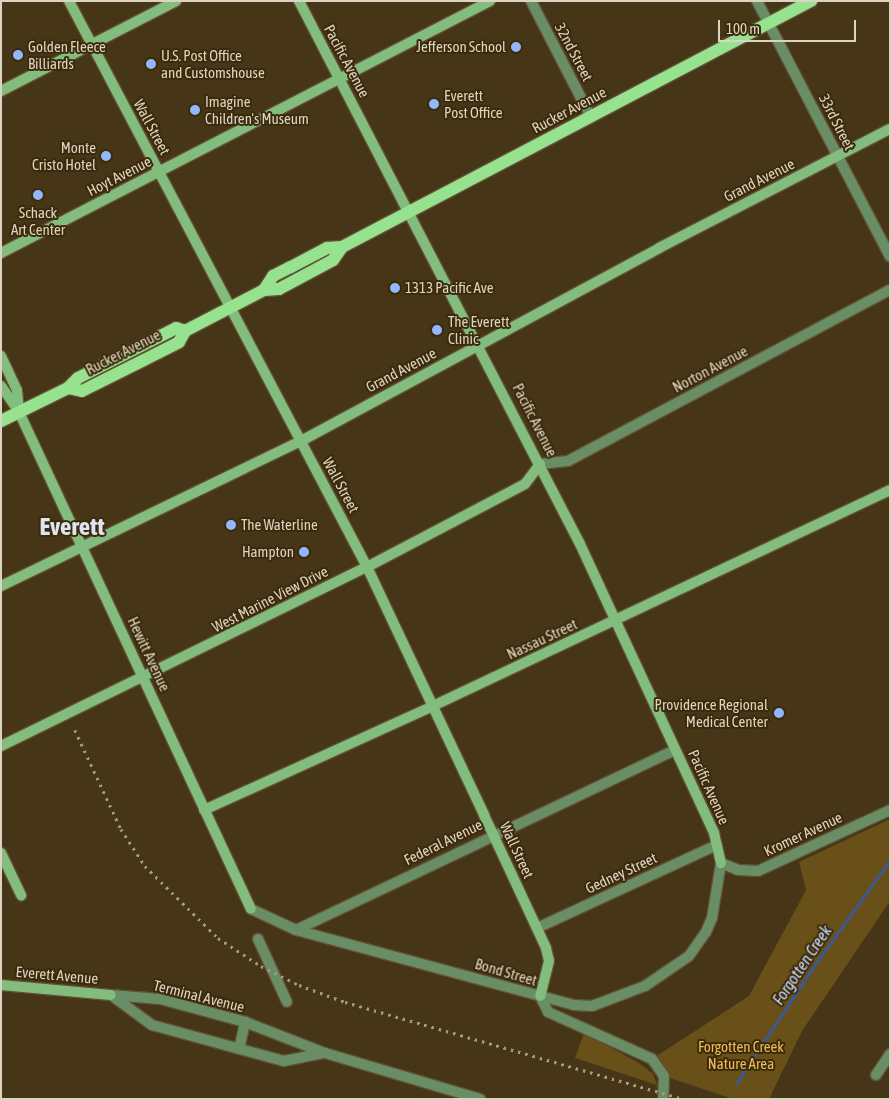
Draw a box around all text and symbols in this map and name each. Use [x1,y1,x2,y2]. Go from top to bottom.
scale bar [721,10,858,42]
street label: 32nd Street [551,20,597,84]
text: 100 m [726,20,760,37]
street label: Pacific Avenue [320,22,374,100]
place label: Golden Fleece Billiards [28,37,106,72]
place label: Jefferson School [416,38,506,56]
marker: Jefferson School [510,41,522,53]
place label: U.S. Post Office and Customshouse [161,46,265,81]
marker: Golden Fleece Billiards [12,49,24,61]
marker: U.S. Post Office and Customshouse [145,58,157,70]
street label: Rucker Avenue [529,83,609,137]
place label: Everett Post Office [444,86,503,121]
street label: 33rd Street [815,91,859,153]
place label: Imagine Children's Museum [205,92,309,127]
street label: Wall Street [130,96,174,158]
marker: Everett Post Office [428,98,440,110]
marker: Imagine Children's Museum [189,104,201,116]
place label: Monte Cristo Hotel [32,138,96,173]
marker: Monte Cristo Hotel [100,150,112,162]
street label: Hoyt Avenue [84,152,154,200]
street label: Grand Avenue [721,155,797,205]
marker: Schack Art Center [32,189,44,201]
place label: Schack Art Center [11,203,65,238]
place label: 1313 Pacific Ave [405,279,494,297]
marker: 1313 Pacific Ave [389,282,401,294]
place label: The Everett Clinic [448,312,510,347]
marker: The Everett Clinic [430,323,444,337]
street label: Rucker Avenue [83,326,163,378]
street label: Norton Avenue [669,342,751,396]
street label: Grand Avenue [363,344,439,396]
street label: Pacific Avenue [509,380,561,460]
street label: Wall Street [319,454,363,516]
district label: Everett [39,511,105,541]
place label: The Waterline [241,516,318,534]
marker: The Waterline [225,519,237,531]
place label: Hampton [242,543,294,561]
marker: Hampton [298,546,310,558]
street label: West Marine View Drive [209,562,331,636]
street label: Hewitt Avenue [124,614,174,694]
street label: Nassau Street [504,615,580,663]
place label: Providence Regional Medical Center [655,695,768,730]
marker: Providence Regional Medical Center [772,706,786,720]
street label: Pacific Avenue [685,747,733,827]
street label: Kromer Avenue [761,808,845,860]
street label: Federal Avenue [401,815,485,869]
street label: Wall Street [496,819,538,881]
street label: Gedney Street [582,849,660,897]
water label: Forgotten Creek [768,922,836,1008]
street label: Bond Street [473,955,539,989]
street label: Everett Avenue [15,962,99,988]
street label: Terminal Avenue [152,976,246,1016]
park label: Forgotten Creek Nature Area [698,1037,784,1072]

